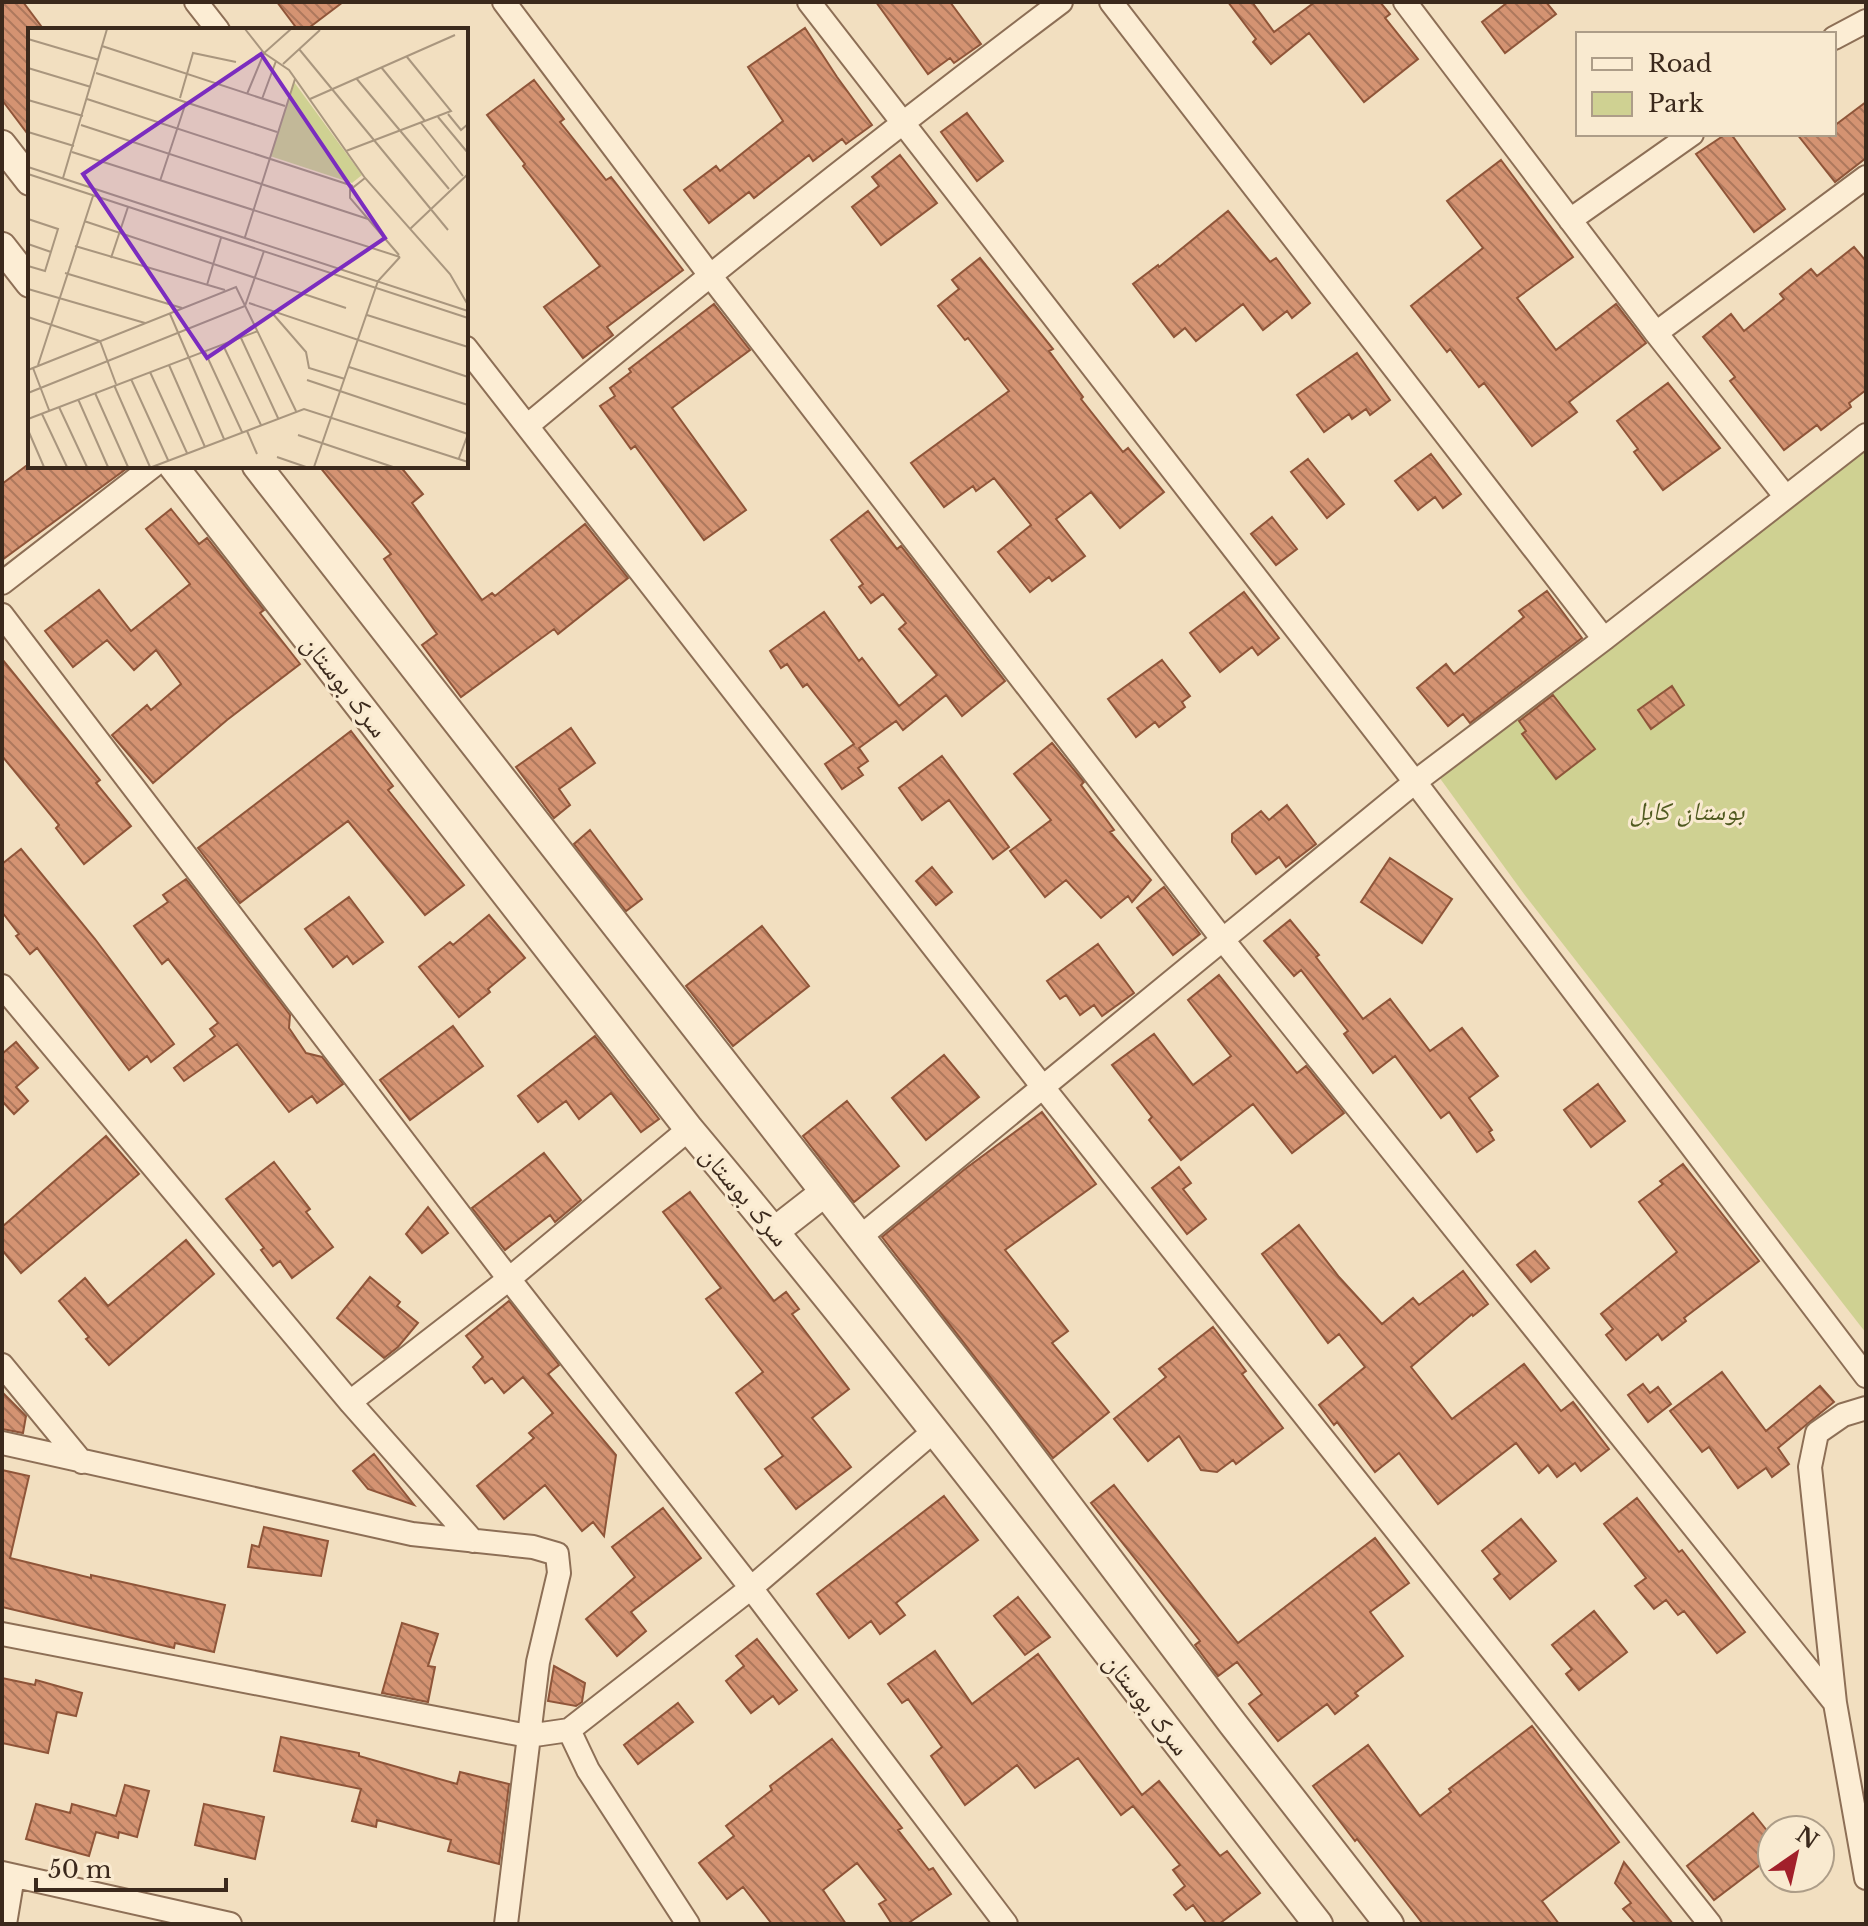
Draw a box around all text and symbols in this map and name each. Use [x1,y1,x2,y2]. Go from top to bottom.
inset map [28,28,468,468]
legend [1576,32,1836,136]
text: Road [1648,49,1712,78]
text: Park [1648,89,1704,118]
street label: سرک بوستان [295,628,395,744]
park label: بوستان کابل [1630,795,1745,827]
street label: سرک بوستان [694,1139,796,1253]
street label: سرک بوستان [1097,1646,1197,1762]
north arrow [1756,1814,1836,1894]
text: N [1791,1821,1823,1855]
scale bar [36,1842,226,1892]
text: 50 m [48,1855,112,1884]

